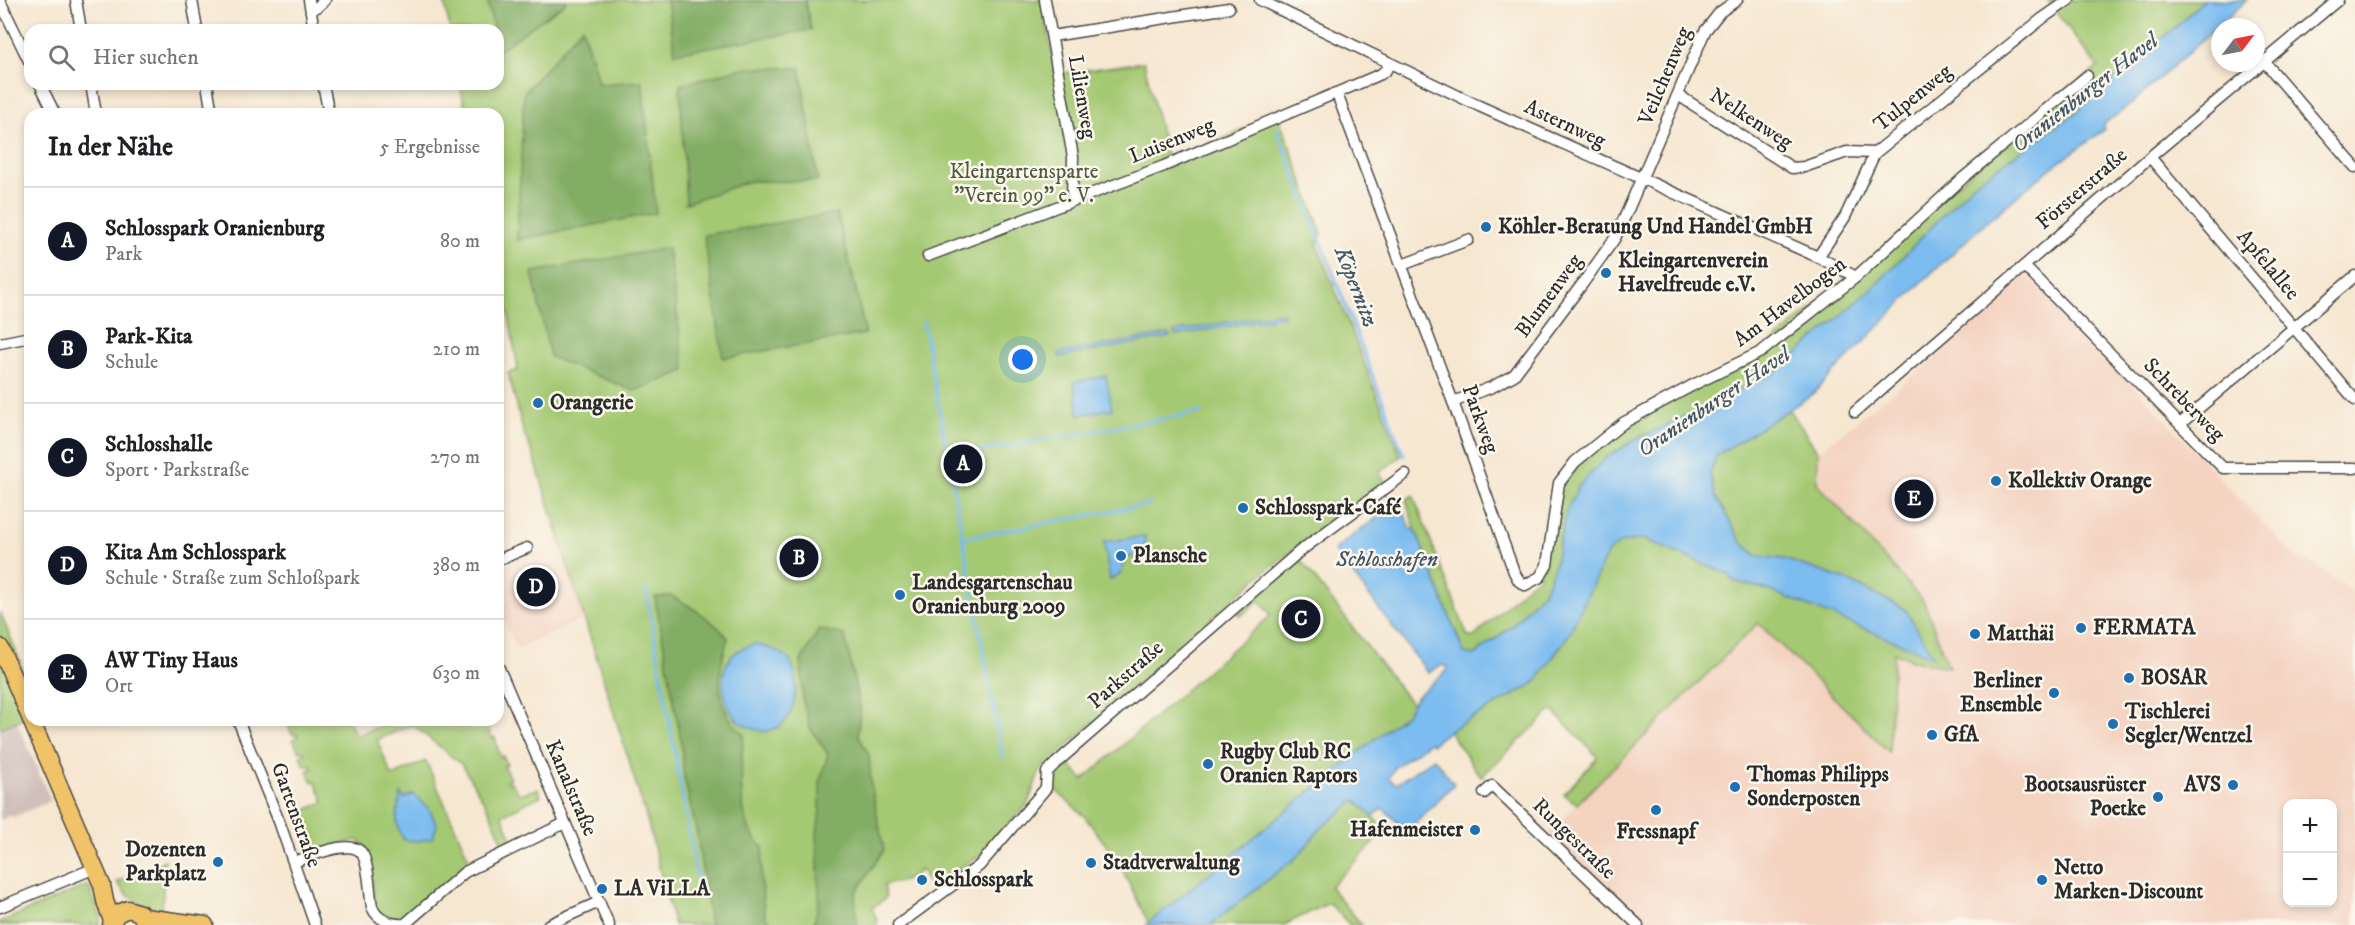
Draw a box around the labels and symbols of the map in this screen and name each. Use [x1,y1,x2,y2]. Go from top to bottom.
north arrow [2211,18,2265,72]
street label: Veilchenweg [1632,22,1698,130]
water label: Oranienburger Havel [2006,26,2165,159]
street label: Lilienweg [1062,53,1102,141]
street label: Tulpenweg [1869,58,1958,137]
street label: Nelkenweg [1705,83,1798,156]
street label: Asternweg [1520,94,1611,154]
street label: Luisenweg [1126,112,1219,170]
street label: Försterstraße [2031,142,2133,236]
park label: Kleingartensparte "Verein 99" e. V. [949,159,1099,209]
place label: Köhler-Beratung Und Handel GmbH [1498,214,1813,240]
marker: Köhler-Beratung Und Handel GmbH [1479,220,1493,234]
street label: Apfelallee [2231,224,2305,306]
water label: Köpernitz [1328,242,1384,331]
street label: Blumenweg [1510,248,1589,343]
place label: Kleingartenverein Havelfreude e.V. [1618,248,1769,298]
street label: Am Havelbogen [1729,251,1851,353]
marker: Kleingartenverein Havelfreude e.V. [1599,266,1613,280]
water label: Oranienburger Havel [1632,340,1797,463]
your location [1008,345,1037,374]
street label: Schreberweg [2138,353,2231,448]
street label: Parkweg [1456,381,1505,458]
place label: Orangerie [550,390,634,416]
marker: Orangerie [531,396,545,410]
pin: A [944,442,982,486]
place label: Kollektiv Orange [2008,468,2152,494]
marker: Kollektiv Orange [1989,474,2003,488]
pin: E [1894,476,1934,522]
place label: Schlosspark-Café [1255,495,1401,521]
marker: Schlosspark-Café [1236,501,1250,515]
pin: B [780,536,818,580]
place label: Plansche [1133,543,1207,569]
water label: Schlosshafen [1335,546,1438,573]
marker: Plansche [1114,549,1128,563]
pin: D [516,564,556,610]
place label: Landesgartenschau Oranienburg 2009 [912,570,1073,620]
marker: Landesgartenschau Oranienburg 2009 [893,588,907,602]
pin: C [1282,596,1320,642]
place label: FERMATA [2093,615,2196,641]
place label: Matthäi [1987,621,2055,647]
marker: FERMATA [2074,621,2088,635]
marker: Matthäi [1968,627,1982,641]
street label: Parkstraße [1083,635,1169,715]
place label: BOSAR [2141,665,2209,691]
place label: Berliner Ensemble [1960,668,2043,718]
marker: BOSAR [2122,671,2136,685]
marker: Berliner Ensemble [2047,686,2061,700]
place label: Tischlerei Segler/Wentzel [2124,699,2253,749]
marker: Tischlerei Segler/Wentzel [2106,717,2120,731]
place label: GfA [1944,722,1979,748]
marker: GfA [1925,728,1939,742]
street label: Kanalstraße [539,736,603,840]
place label: Rugby Club RC Oranien Raptors [1220,739,1357,789]
marker: Rugby Club RC Oranien Raptors [1201,757,1215,771]
street label: Gartenstraße [265,759,327,871]
place label: Thomas Philipps Sonderposten [1746,762,1889,812]
place label: Bootsausrüster Poetke [2024,772,2147,822]
place label: AVS [2183,772,2221,798]
marker: AVS [2226,778,2240,792]
marker: Thomas Philipps Sonderposten [1728,780,1742,794]
marker: Bootsausrüster Poetke [2151,790,2165,804]
street label: Rungestraße [1527,793,1621,885]
marker: Fressnapf [1649,803,1663,817]
place label: Hafenmeister [1350,817,1464,843]
place label: Fressnapf [1616,819,1699,845]
marker: Hafenmeister [1468,823,1482,837]
place label: Dozenten Parkplatz [125,837,207,887]
place label: Stadtverwaltung [1103,850,1240,876]
marker: Dozenten Parkplatz [211,855,225,869]
place label: Netto Marken-Discount [2054,855,2204,905]
marker: Stadtverwaltung [1084,856,1098,870]
place label: Schlosspark [934,867,1034,893]
marker: Schlosspark [915,873,929,887]
marker: Netto Marken-Discount [2035,873,2049,887]
place label: LA ViLLA [614,876,711,902]
marker: LA ViLLA [595,882,609,896]

